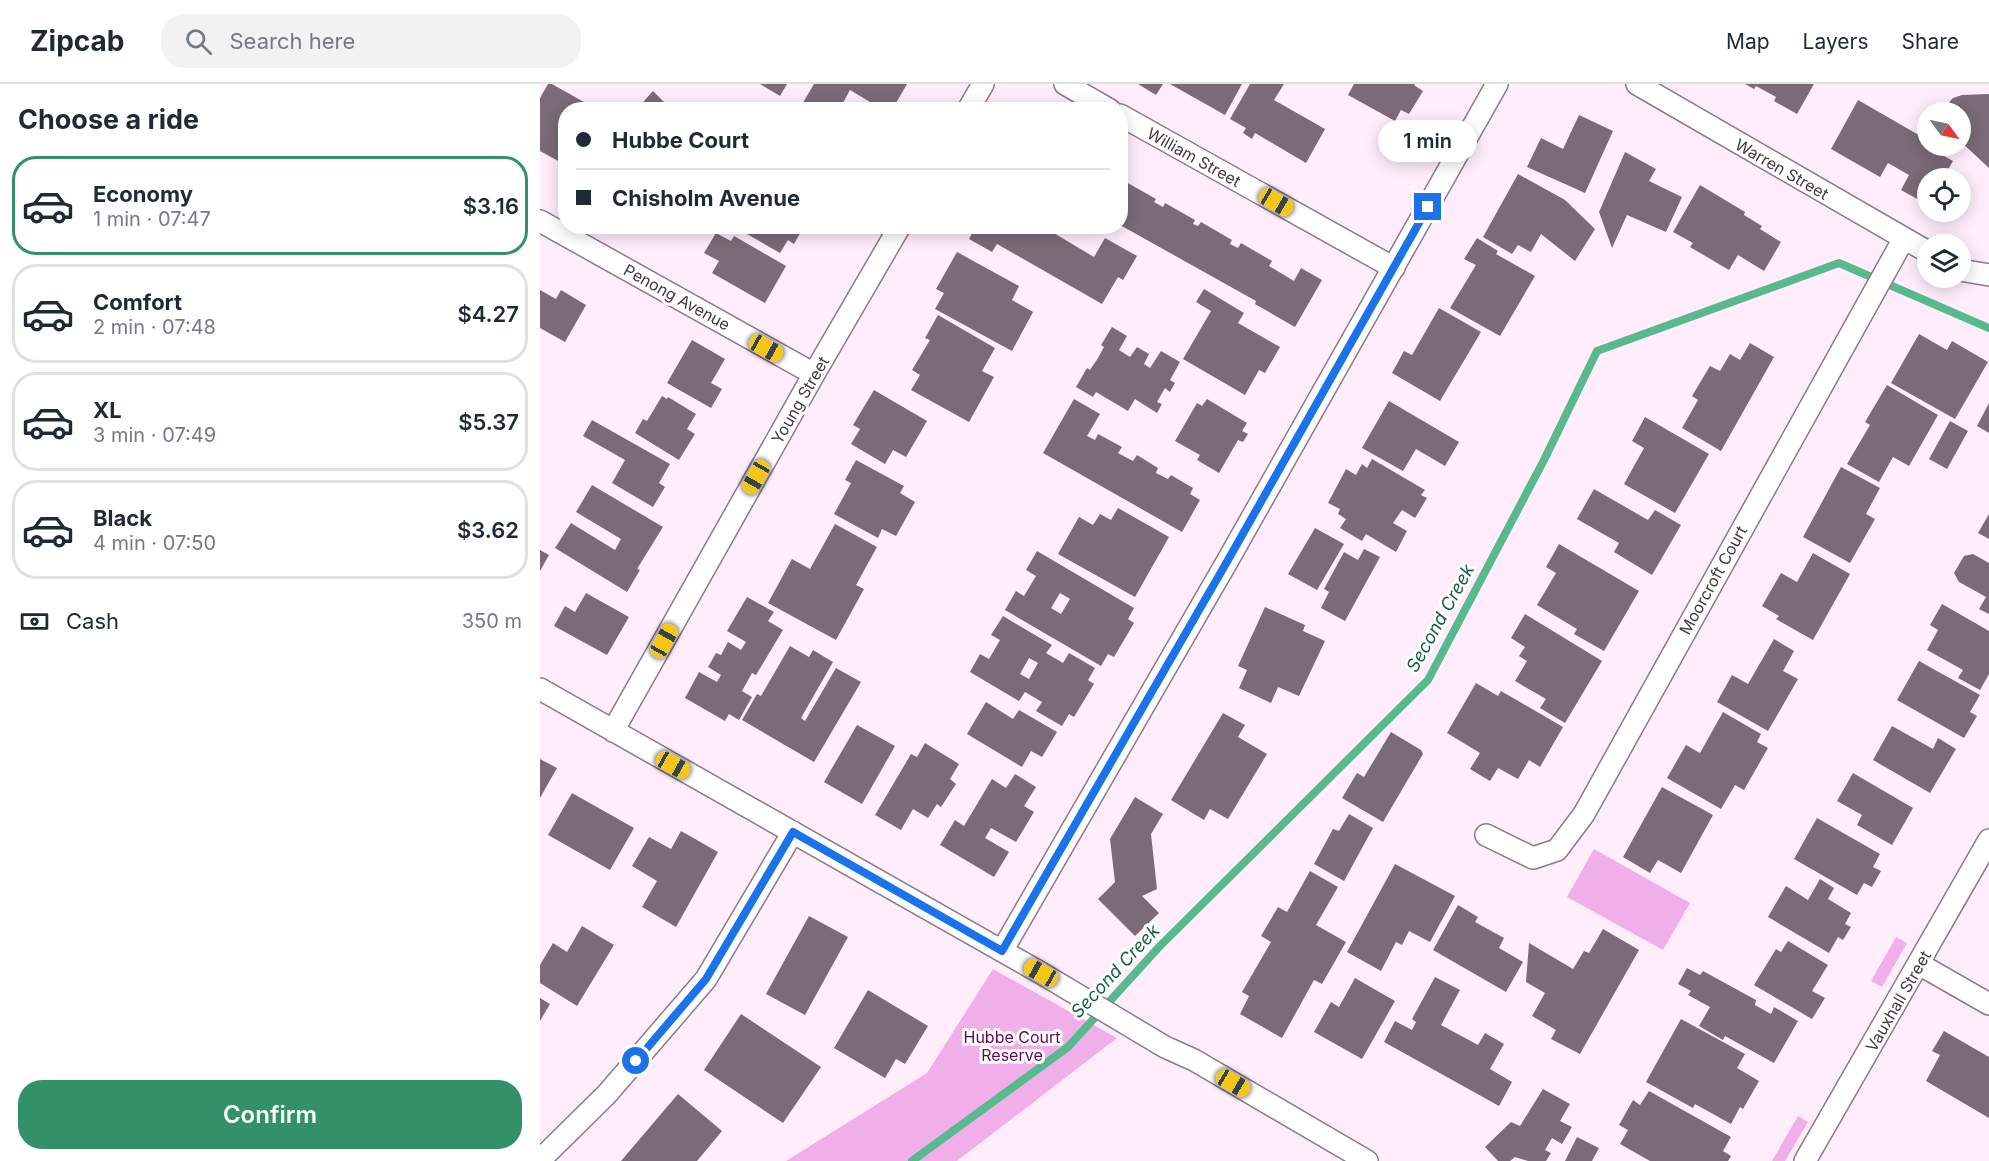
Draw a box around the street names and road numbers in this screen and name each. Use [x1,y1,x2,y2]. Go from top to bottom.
street label: William Street [1144,123,1244,191]
street label: Warren Street [1732,134,1832,204]
street label: Penong Avenue [620,260,734,334]
street label: Young Street [767,353,833,447]
street label: Moorcroft Court [1675,522,1751,638]
street label: Vauxhall Street [1861,947,1935,1055]

